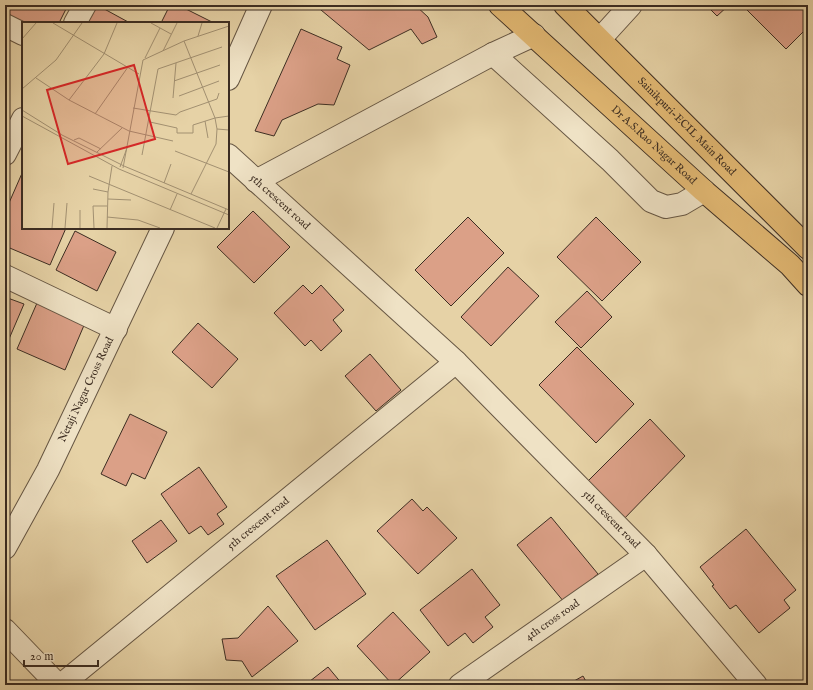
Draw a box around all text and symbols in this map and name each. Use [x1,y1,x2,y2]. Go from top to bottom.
inset map [22,22,229,229]
street label: Sainikpuri-ECIL Main Road [634,74,739,179]
street label: Dr A.S.Rao Nagar Road [608,103,699,188]
street label: 5th crescent road [247,171,313,233]
street label: Netaji Nagar Cross Road [55,335,117,445]
street label: 5th crescent road [579,487,643,552]
street label: 5th crescent road [224,494,292,553]
street label: 4th cross road [523,596,583,644]
scale bar [24,642,98,668]
text: 20 m [30,649,53,664]

